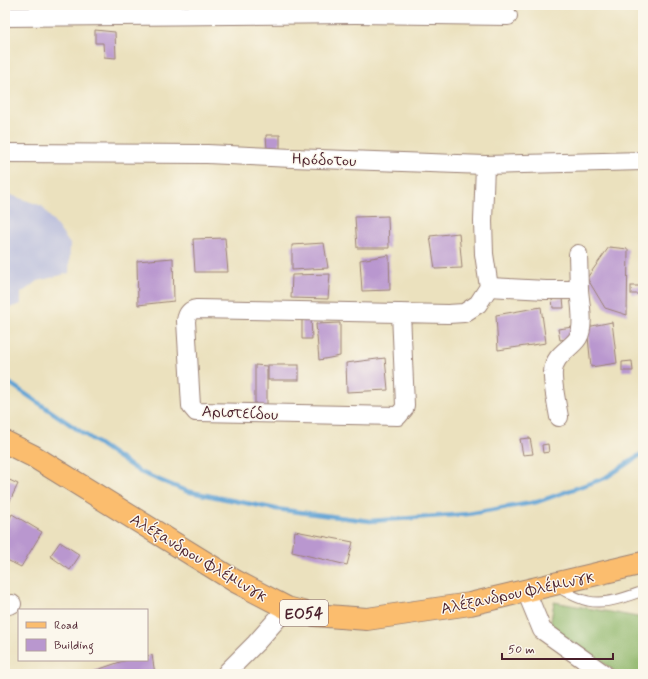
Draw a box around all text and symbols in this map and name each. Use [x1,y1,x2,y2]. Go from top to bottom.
street label: Ηρόδοτου [291,149,357,172]
street label: Αριστείδου [201,401,279,426]
street label: Αλέξανδρου Φλέμινγκ [126,508,271,608]
street label: Αλέξανδρου Φλέμινγκ [439,566,596,620]
road number: ΕΟ54 [280,600,328,626]
legend [18,609,148,661]
text: Road [54,618,78,634]
scale bar [502,635,613,661]
text: Building [54,638,94,655]
text: 50 m [508,642,535,658]

